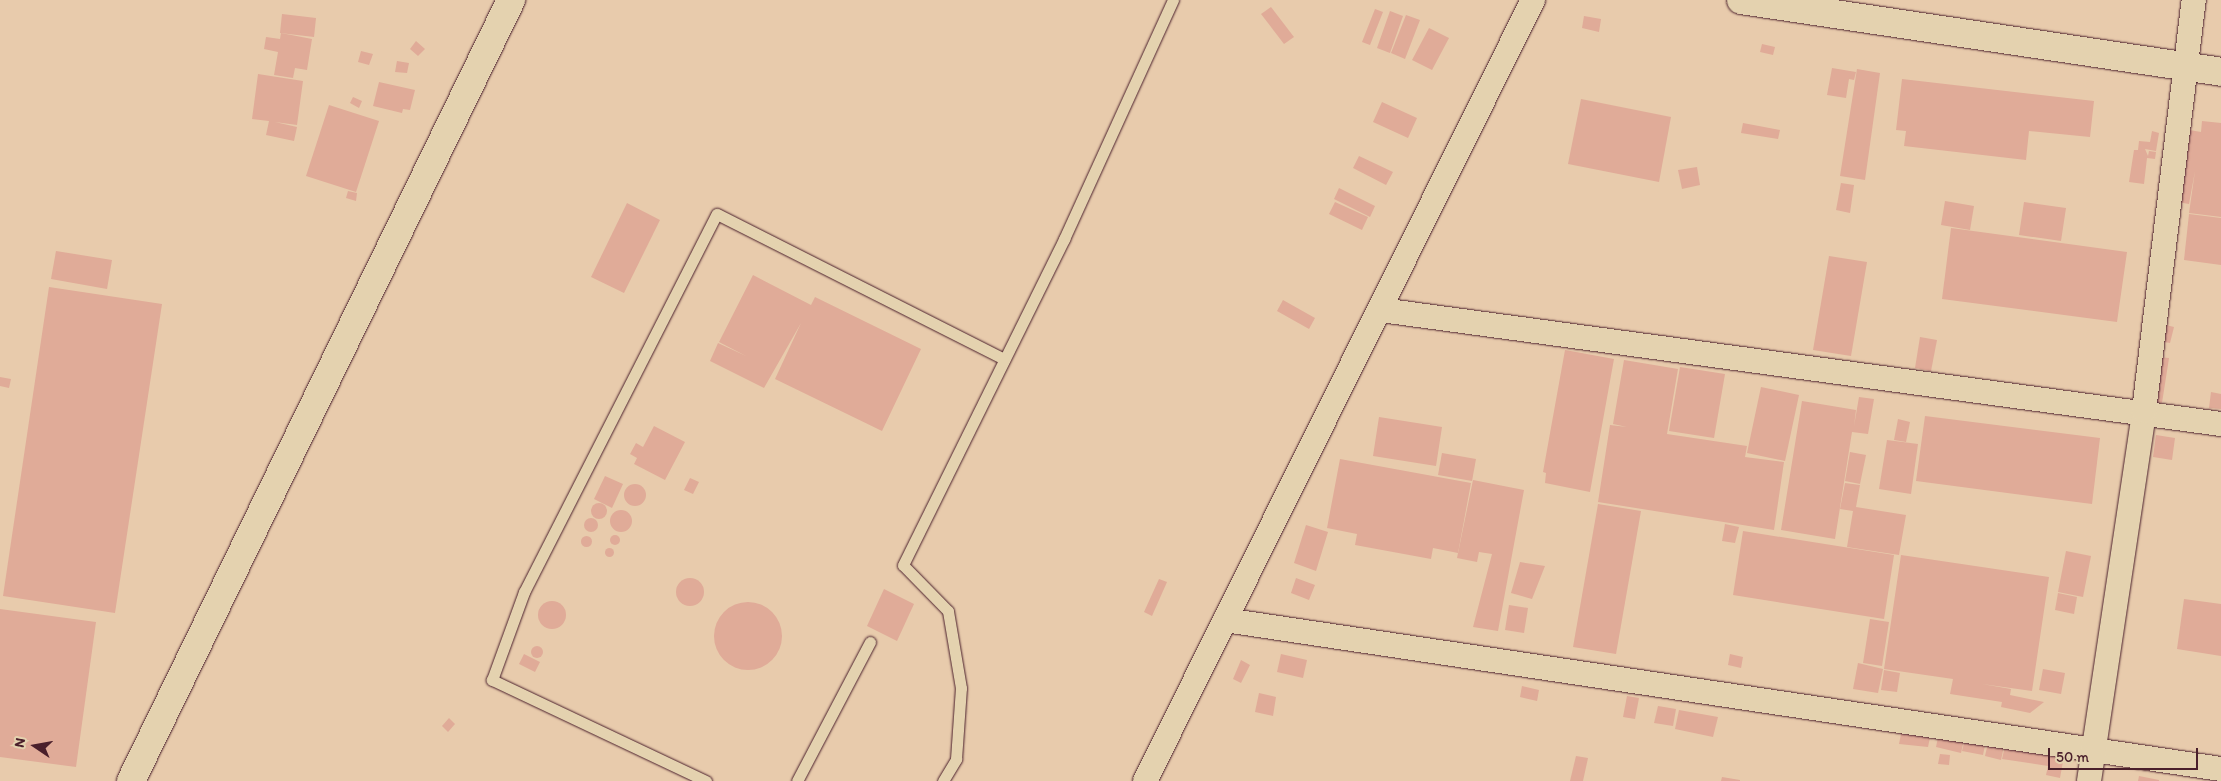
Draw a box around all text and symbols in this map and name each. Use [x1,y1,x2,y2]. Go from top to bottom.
north arrow [10,721,60,771]
text: N [11,736,29,749]
scale bar [2051,738,2201,770]
text: 50 m [2056,748,2089,766]

